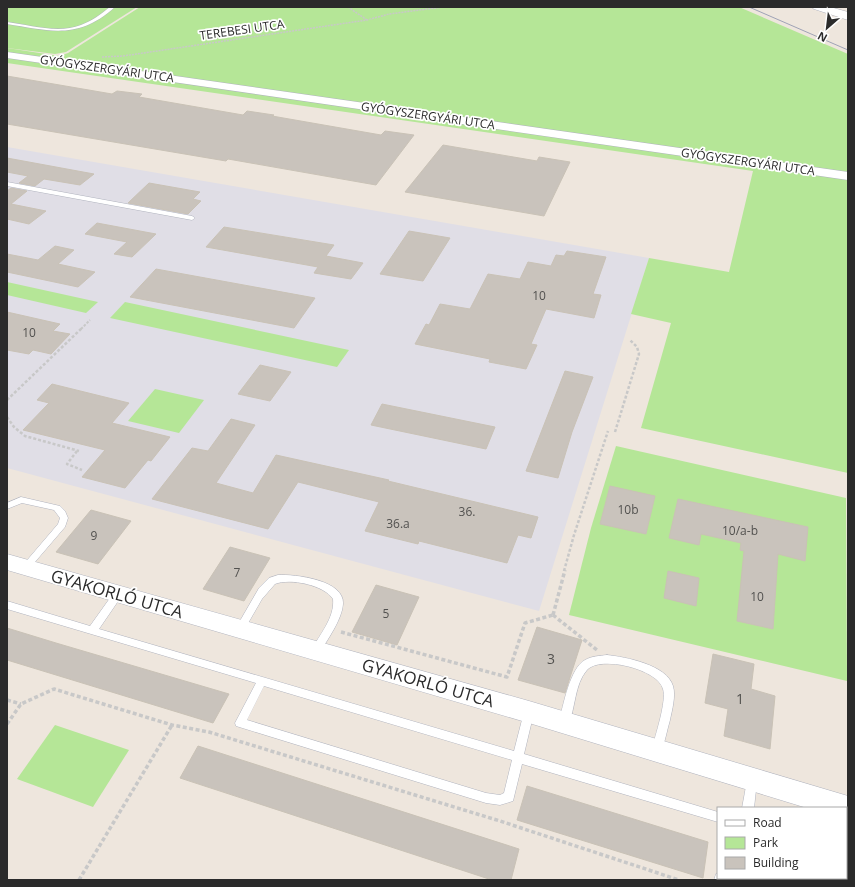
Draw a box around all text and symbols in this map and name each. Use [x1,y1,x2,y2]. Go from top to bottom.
north arrow [807,8,847,48]
street label: TEREBESI UTCA [198,15,286,44]
text: N [815,29,830,46]
street label: GYÓGYSZERGYÁRI UTCA [39,51,176,86]
street label: GYÓGYSZERGYÁRI UTCA [360,98,497,133]
street label: GYÓGYSZERGYÁRI UTCA [680,144,817,179]
house number: 10 [532,287,546,304]
house number: 10 [22,324,36,341]
house number: 10b [617,501,639,518]
house number: 36. [459,503,475,520]
house number: 36.a [386,515,410,532]
house number: 10/a-b [722,522,758,539]
house number: 9 [91,527,98,544]
street label: GYAKORLÓ UTCA [48,564,186,623]
house number: 7 [234,564,241,581]
house number: 10 [750,588,764,605]
house number: 5 [383,605,390,622]
house number: 3 [547,649,555,668]
street label: GYAKORLÓ UTCA [359,653,497,712]
house number: 1 [736,689,744,708]
legend [717,807,847,879]
text: Road [753,814,782,831]
text: Park [753,834,779,851]
text: Building [753,854,799,871]

